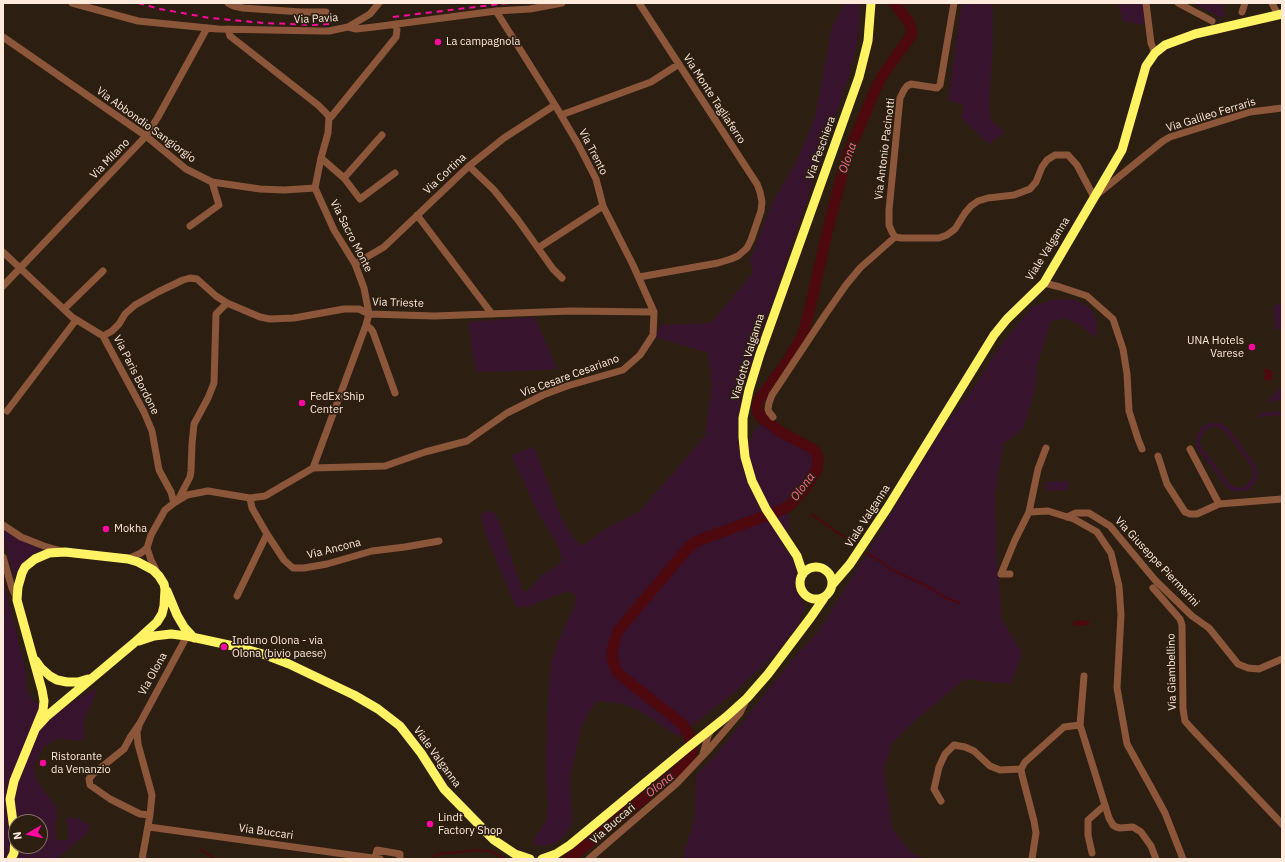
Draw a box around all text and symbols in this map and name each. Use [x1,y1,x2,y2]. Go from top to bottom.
street label: Via Pavia [294,11,338,27]
place label: La campagnola [446,35,520,49]
marker: La campagnola [433,37,443,47]
street label: Via Monte Tagliaferro [680,52,748,146]
street label: Via Abbondio Sangiorgio [94,84,198,166]
street label: Via Galileo Ferraris [1165,95,1257,135]
street label: Via Antonio Pacinotti [872,97,898,201]
street label: Via Peschiera [803,115,839,181]
street label: Via Trento [576,127,610,177]
street label: Via Milano [88,136,132,182]
water label: Olona [836,141,860,175]
street label: Via Cortina [421,151,469,197]
street label: Via Sacro Monte [327,198,375,274]
street label: Viale Valganna [1023,215,1073,283]
street label: Via Trieste [372,296,424,310]
street label: Viadotto Valganna [729,312,767,402]
street label: Via Paris Bordone [110,333,162,417]
place label: UNA Hotels Varese [1187,334,1244,360]
marker: UNA Hotels Varese [1247,342,1257,352]
street label: Via Cesare Cesariano [519,352,621,400]
place label: FedEx Ship Center [310,390,365,416]
marker: FedEx Ship Center [297,398,307,408]
water label: Olona [788,470,818,504]
street label: Viale Valganna [843,482,893,550]
street label: Via Giuseppe Piermarini [1112,514,1202,610]
place label: Mokha [114,522,147,536]
marker: Mokha [101,524,111,534]
street label: Via Ancona [306,536,362,562]
street label: Via Giambellino [1165,633,1179,711]
place label: Induno Olona - via Olona (bivio paese) [232,634,327,660]
marker: Induno Olona - via Olona (bivio paese) [219,642,229,652]
street label: Via Olona [136,650,170,698]
street label: Viale Valganna [410,724,464,790]
place label: Ristorante da Venanzio [51,750,111,776]
marker: Ristorante da Venanzio [38,758,48,768]
water label: Olona [643,769,677,801]
street label: Via Buccari [588,801,638,847]
place label: Lindt Factory Shop [438,811,503,837]
north arrow [8,814,48,854]
marker: Lindt Factory Shop [425,819,435,829]
street label: Via Buccari [238,822,294,842]
text: N [10,831,25,841]

